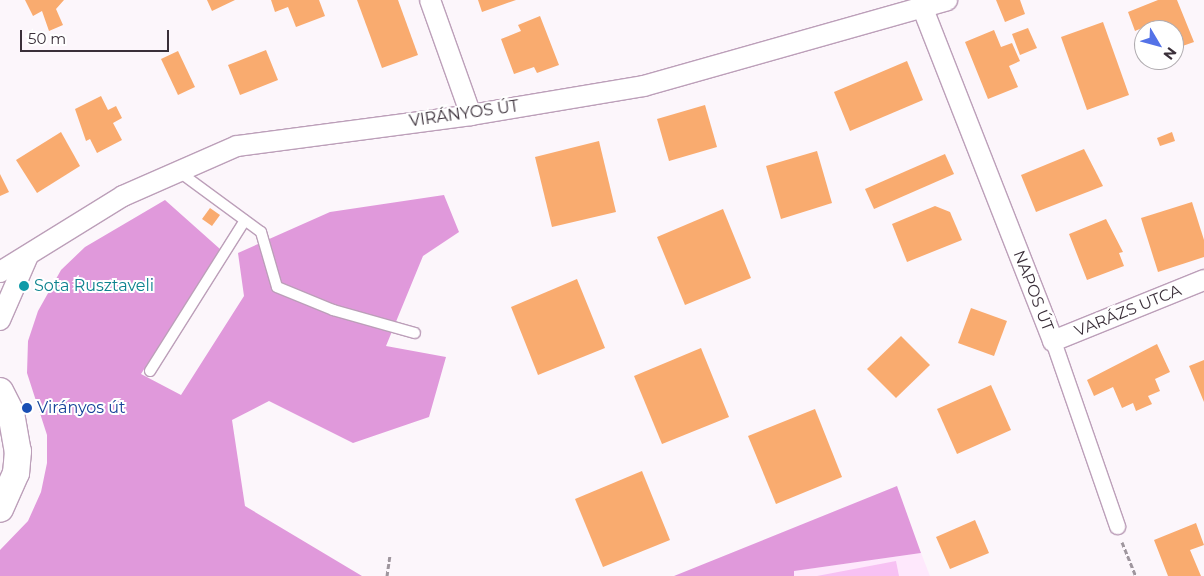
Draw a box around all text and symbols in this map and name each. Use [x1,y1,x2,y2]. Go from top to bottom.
scale bar [22,20,171,52]
north arrow [1134,20,1184,70]
text: 50 m [28,29,66,48]
text: N [1160,43,1181,63]
street label: VIRÁNYOS ÚT [408,97,520,131]
street label: NAPOS ÚT [1009,248,1057,334]
place label: Sota Rusztaveli [34,276,154,296]
marker: Sota Rusztaveli [18,280,30,292]
street label: VARÁZS UTCA [1072,281,1184,341]
place label: Virányos út [37,398,126,418]
marker: Virányos út [21,402,33,414]

